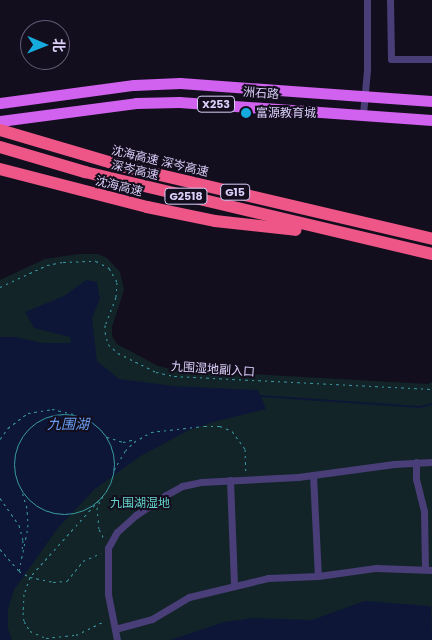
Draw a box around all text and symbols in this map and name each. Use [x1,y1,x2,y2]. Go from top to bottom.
north arrow [20,20,70,70]
text: 北 [49,38,69,52]
street label: 洲石路 [243,85,279,101]
road number: X253 [196,96,236,112]
place label: 富源教育城 [256,106,316,120]
marker: 富源教育城 [240,107,252,119]
street label: 沈海高速 深岑高速 [110,143,210,179]
street label: 深岑高速 [110,158,160,182]
street label: 沈海高速 [94,173,144,199]
road number: G15 [220,183,250,200]
road number: G2518 [164,188,208,205]
street label: 九围湿地副入口 [171,359,255,379]
water label: 九围湖 [47,416,89,432]
park label: 九围湖湿地 [110,496,170,510]

